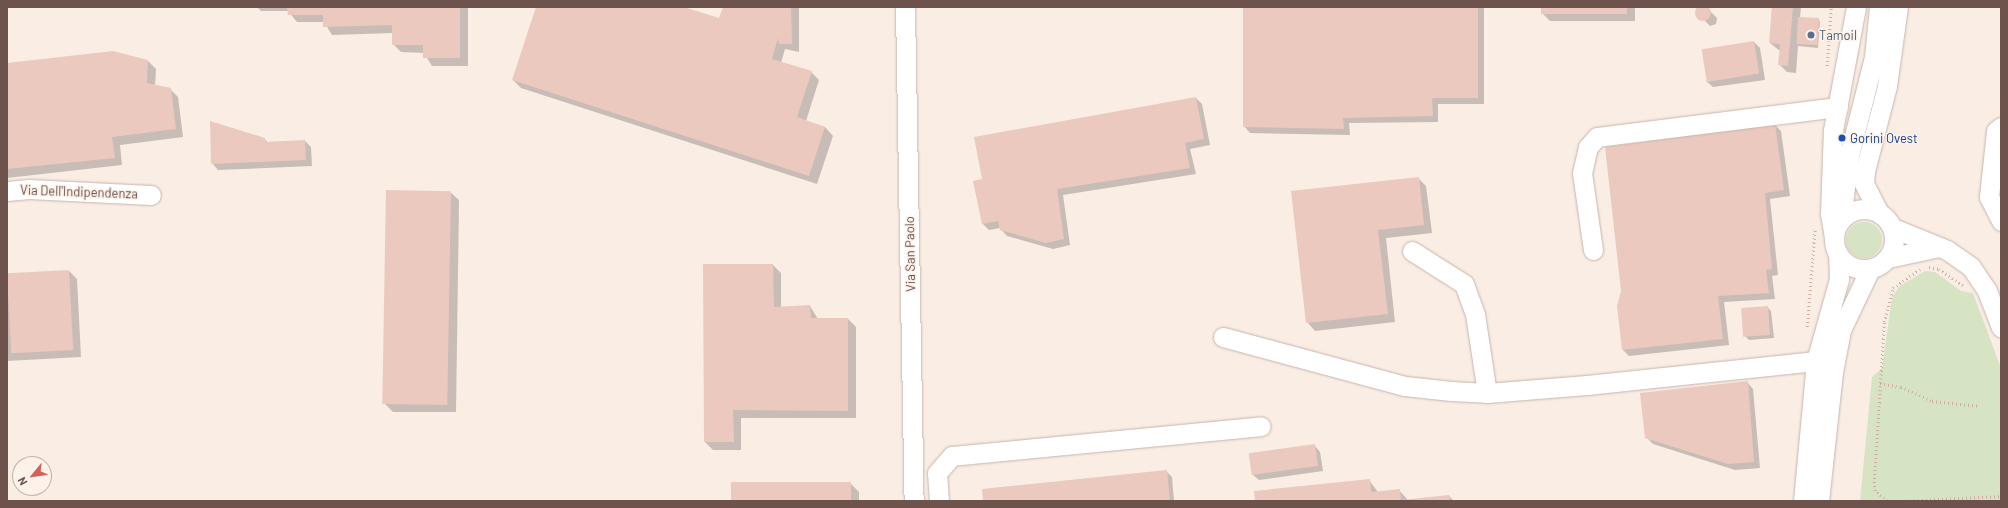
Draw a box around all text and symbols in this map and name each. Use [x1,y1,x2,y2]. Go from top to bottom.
place label: Tamoil [1819,27,1857,43]
marker: Tamoil [1806,30,1816,40]
place label: Gorini Ovest [1850,130,1918,146]
marker: Gorini Ovest [1837,133,1847,143]
street label: Via Dell'Indipendenza [20,182,138,202]
street label: Via San Paolo [902,216,918,292]
north arrow [12,456,52,496]
text: N [14,475,29,488]

